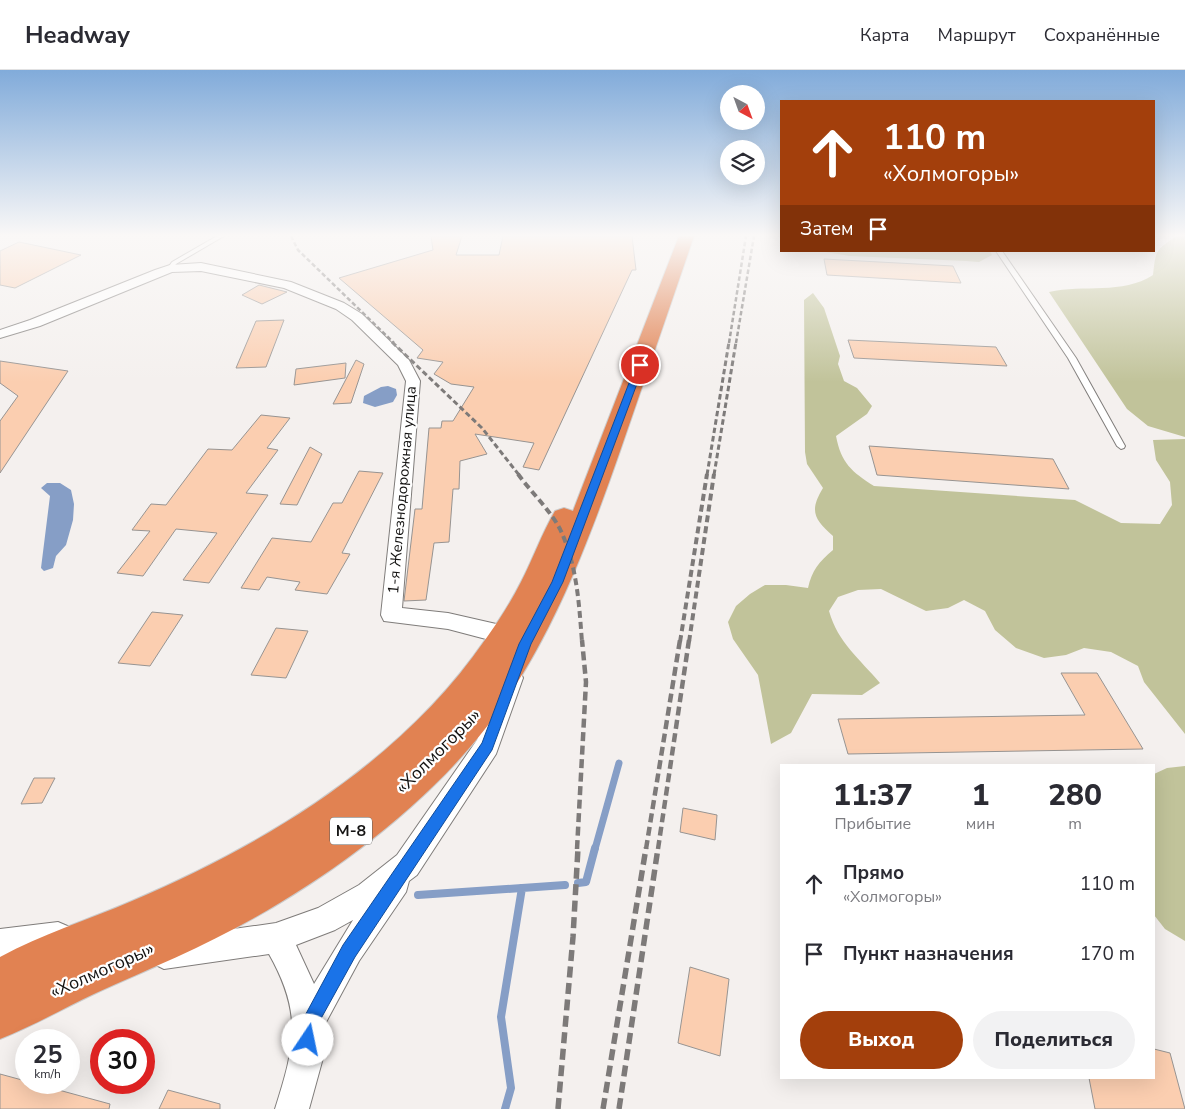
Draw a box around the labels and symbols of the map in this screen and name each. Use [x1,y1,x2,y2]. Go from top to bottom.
north arrow [720,85,765,130]
pin [619,344,661,386]
street label: 1-я Железнодорожная улица [383,385,421,595]
street label: «Холмогоры» [390,703,486,799]
road number: М-8 [330,818,372,844]
street label: «Холмогоры» [46,936,158,1004]
position arrow [281,1013,333,1065]
speed limit sign: 30 [90,1029,155,1094]

